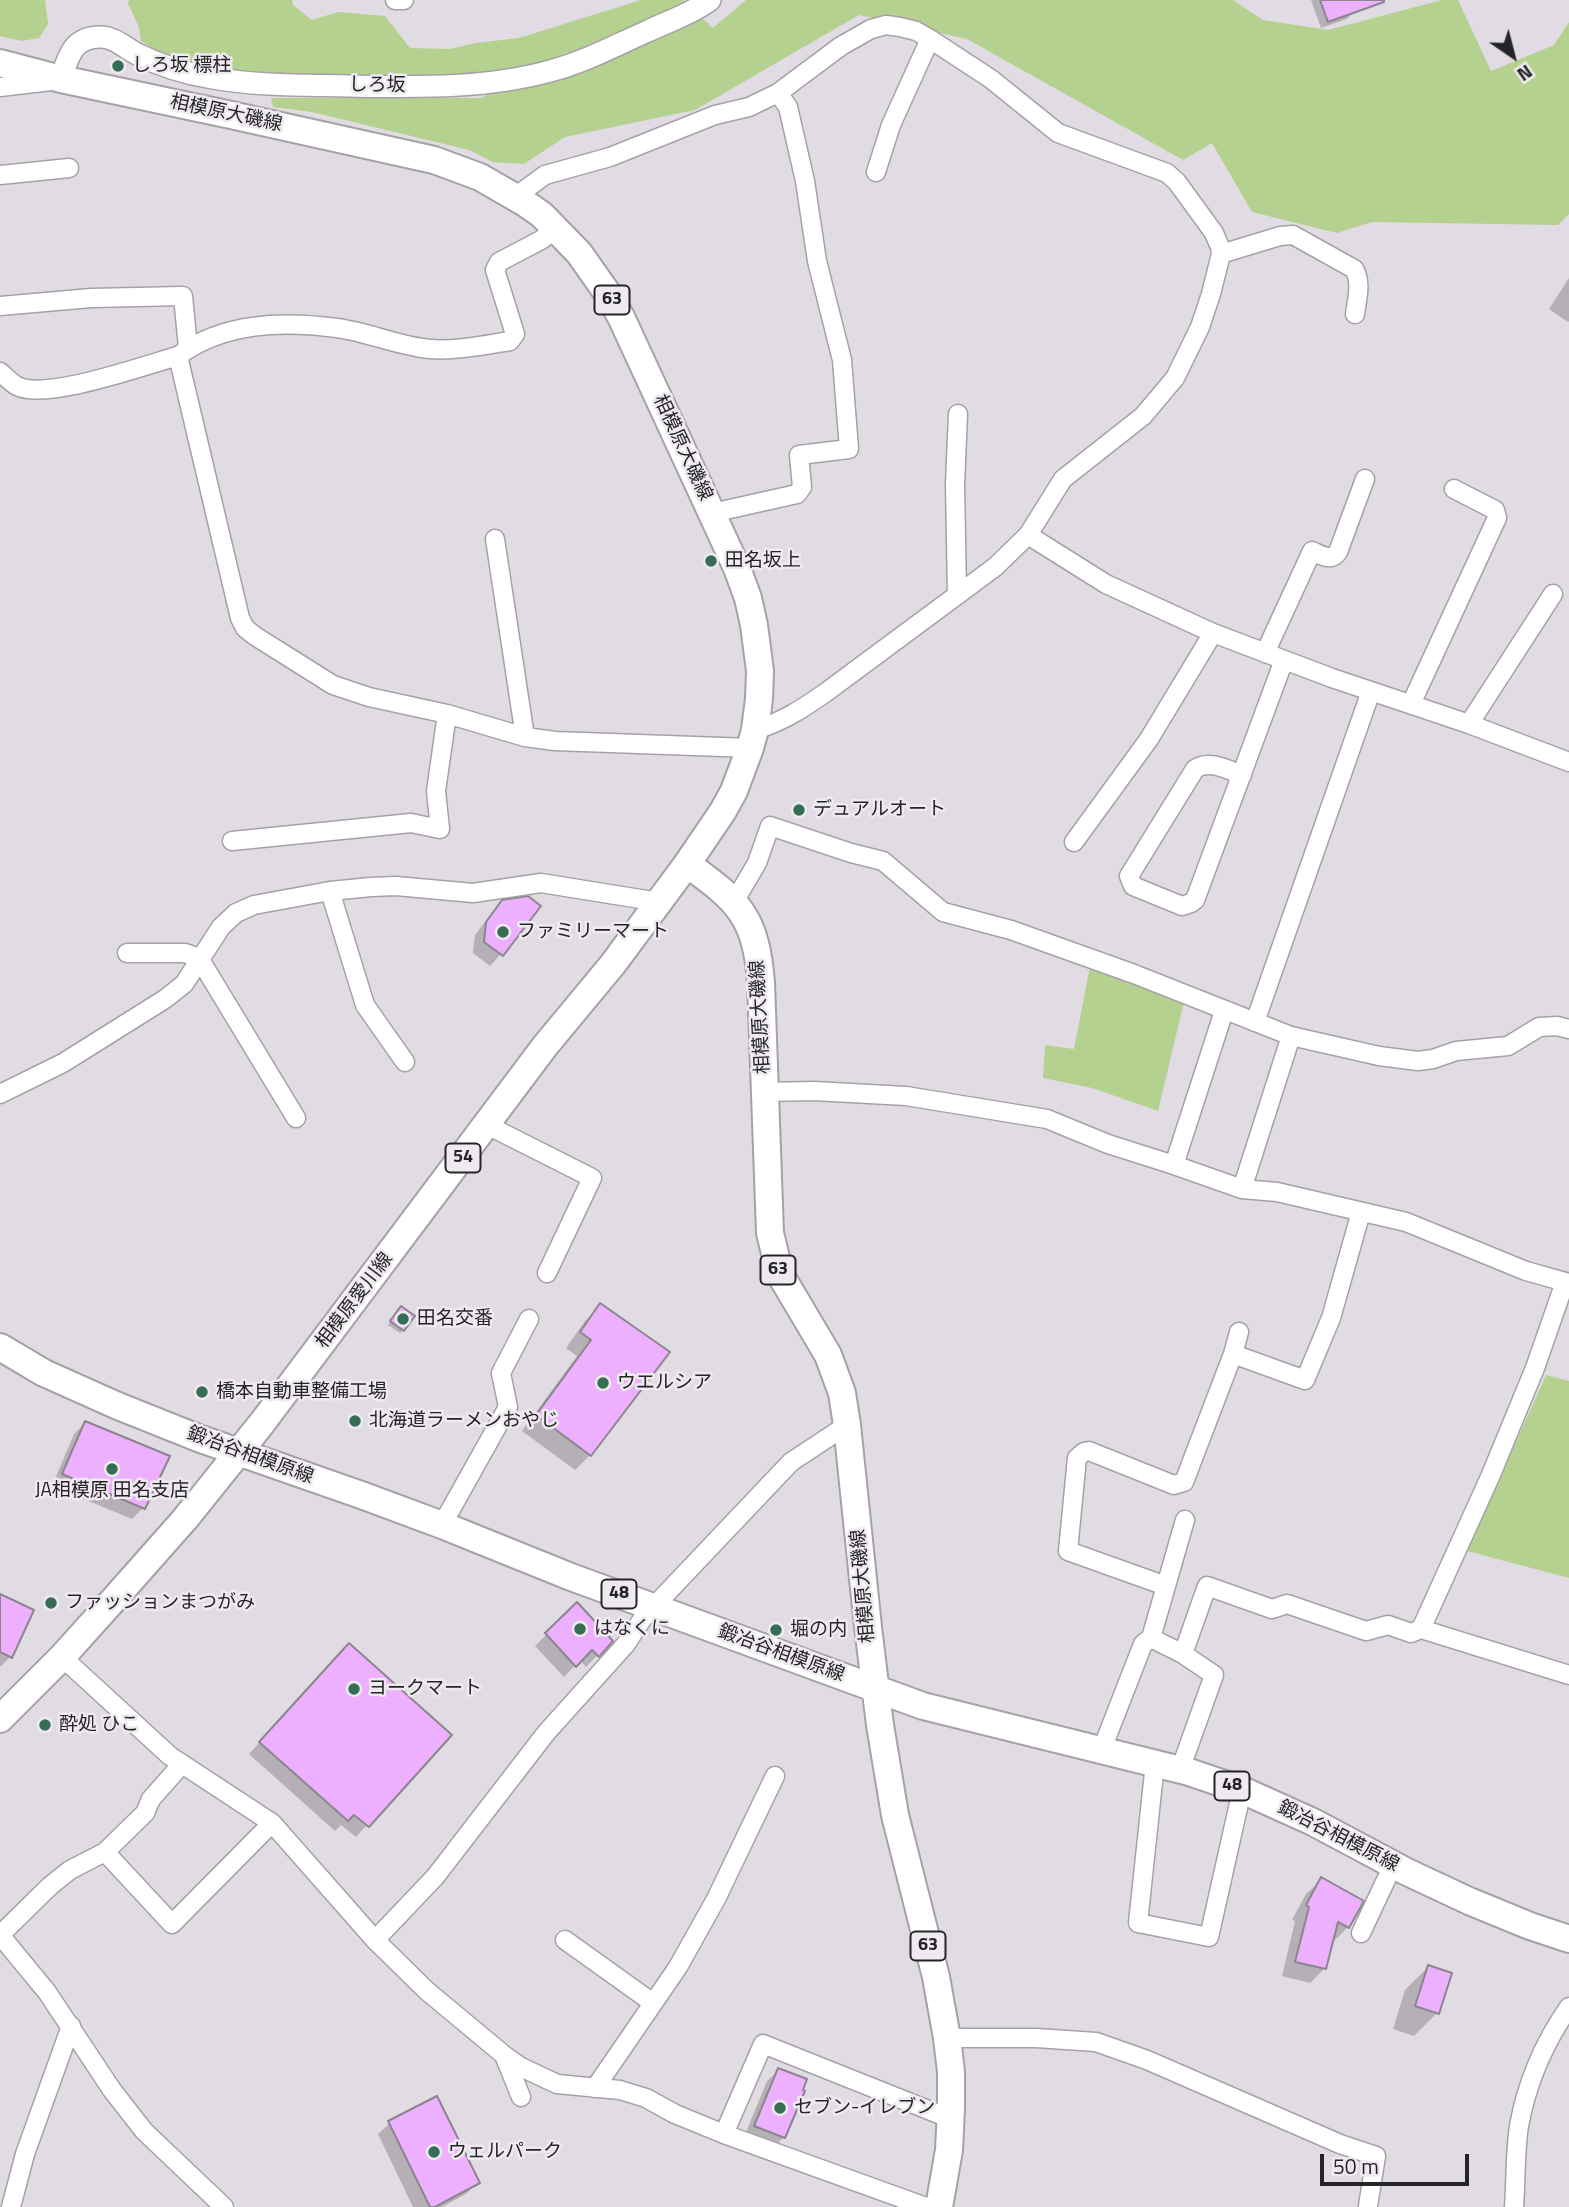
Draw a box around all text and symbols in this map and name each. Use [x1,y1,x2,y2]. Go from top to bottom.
north arrow [1478,21,1548,91]
place label: しろ坂 標柱 [132,55,231,77]
marker: しろ坂 標柱 [110,58,126,74]
text: N [1512,58,1539,89]
street label: しろ坂 [348,74,406,98]
street label: 相模原大磯線 [168,91,284,137]
road number: 63 [594,286,630,314]
street label: 相模原大磯線 [648,392,716,504]
place label: 田名坂上 [725,550,801,572]
marker: 田名坂上 [703,553,719,569]
place label: デュアルオート [813,799,946,821]
marker: デュアルオート [791,802,807,818]
place label: ファミリーマート [517,921,669,943]
marker: ファミリーマート [495,924,511,940]
street label: 相模原大磯線 [747,959,775,1075]
road number: 54 [446,1143,480,1172]
street label: 相模原愛川線 [312,1249,398,1353]
road number: 63 [760,1255,796,1284]
place label: 田名交番 [417,1308,493,1330]
marker: 田名交番 [395,1311,411,1327]
place label: ウエルシア [617,1372,712,1394]
marker: ウエルシア [595,1375,611,1391]
place label: 橋本自動車整備工場 [216,1381,387,1403]
marker: 橋本自動車整備工場 [194,1384,210,1400]
place label: 北海道ラーメンおやじ [369,1410,559,1432]
marker: 北海道ラーメンおやじ [347,1413,363,1429]
street label: 鍛冶谷相模原線 [184,1423,316,1489]
marker: JA相模原 田名支店 [104,1461,120,1477]
place label: JA相模原 田名支店 [35,1480,189,1502]
street label: 相模原大磯線 [848,1528,880,1644]
road number: 48 [602,1580,636,1609]
place label: ファッションまつがみ [65,1592,255,1614]
marker: ファッションまつがみ [43,1595,59,1611]
place label: はなくに [594,1618,670,1640]
place label: 堀の内 [790,1619,847,1641]
marker: はなくに [572,1621,588,1637]
street label: 鍛冶谷相模原線 [715,1621,847,1687]
marker: 堀の内 [768,1622,784,1638]
place label: ヨークマート [368,1678,482,1700]
marker: ヨークマート [346,1681,362,1697]
place label: 酔処 ひこ [59,1714,139,1736]
marker: 酔処 ひこ [37,1717,53,1733]
road number: 48 [1214,1772,1250,1800]
street label: 鍛冶谷相模原線 [1274,1797,1402,1877]
road number: 63 [911,1932,946,1960]
place label: セブン-イレブン [794,2097,935,2119]
marker: セブン-イレブン [772,2100,788,2116]
scale bar [1324,2140,1473,2184]
place label: ウェルパーク [448,2141,562,2163]
marker: ウェルパーク [426,2144,442,2160]
text: 50 m [1333,2150,1379,2182]

